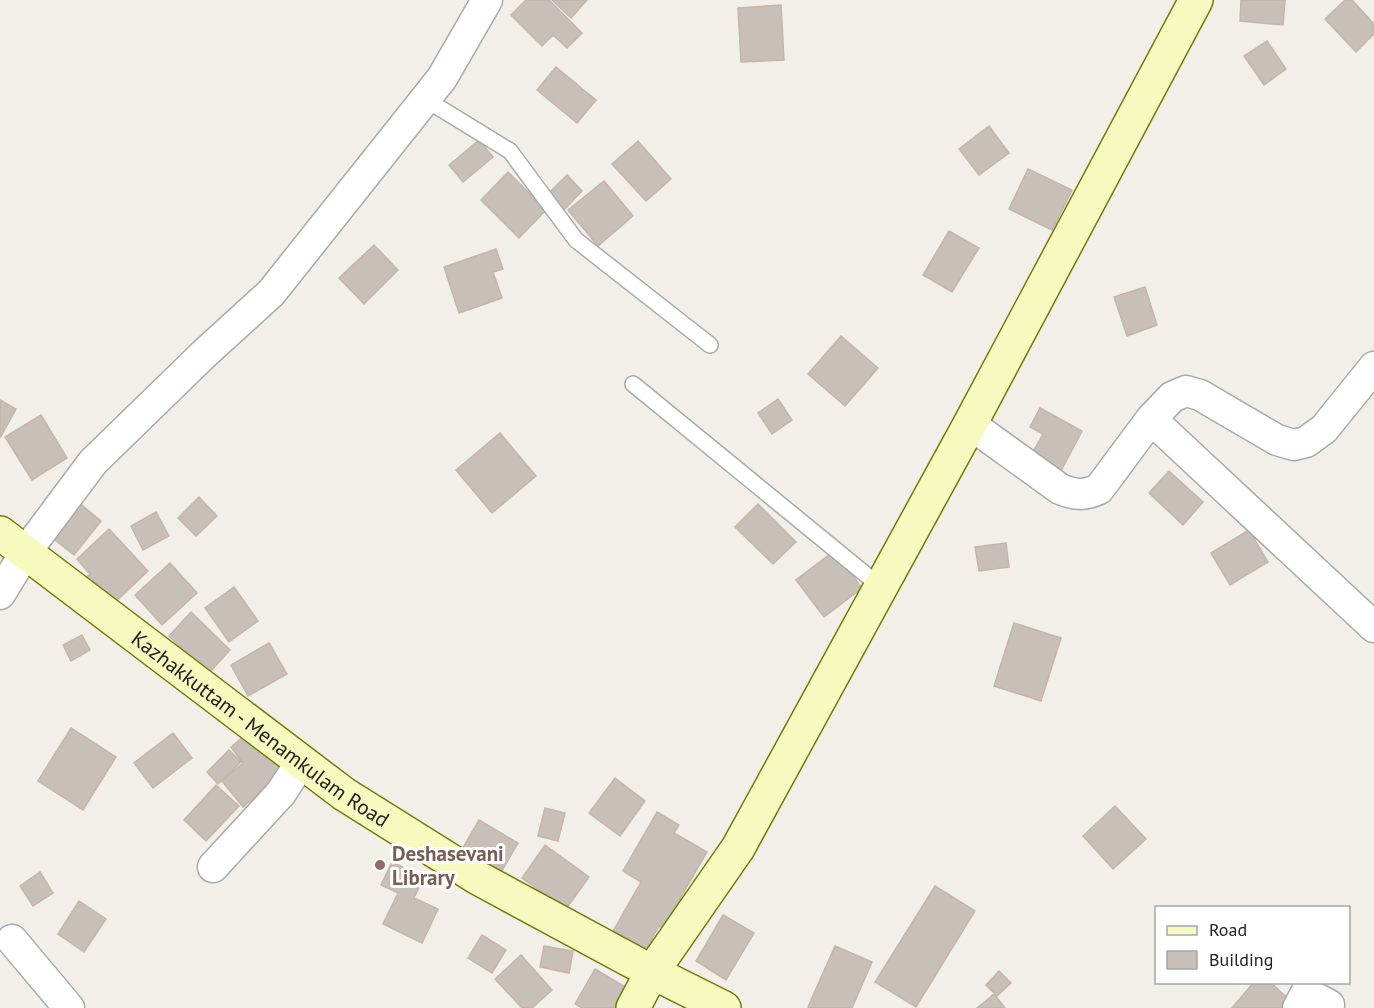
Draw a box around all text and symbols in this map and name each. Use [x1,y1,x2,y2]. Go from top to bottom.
street label: Kazhakkuttam - Menamkulam Road [126,624,395,833]
place label: Deshasevani Library [392,840,504,891]
marker: Deshasevani Library [373,858,387,872]
legend [1155,906,1350,984]
text: Road [1209,918,1247,941]
text: Building [1209,948,1273,971]

